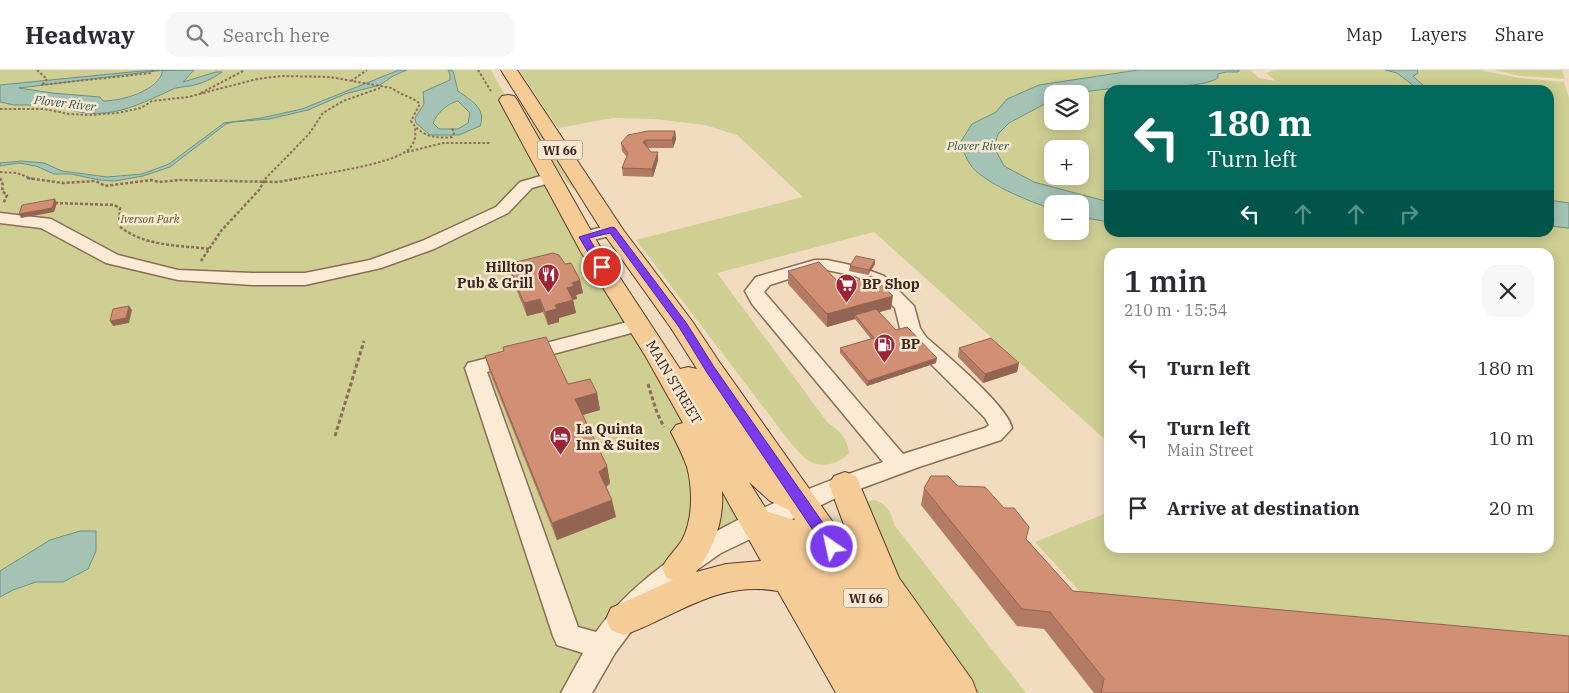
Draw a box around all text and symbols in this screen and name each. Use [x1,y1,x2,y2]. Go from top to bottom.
search box [165,12,515,57]
text: Headway [25,19,135,51]
icon: search [183,21,211,49]
text: Search here [223,23,330,47]
text: Map [1346,23,1383,46]
text: Layers [1411,23,1467,46]
text: Share [1495,23,1544,46]
map controls [1044,85,1089,240]
button: layers [1044,85,1089,130]
water label: Plover River [32,92,97,114]
text: 180 m [1207,100,1312,146]
icon: left [1124,105,1189,170]
water label: Plover River [946,138,1010,153]
road number: WI 66 [538,140,582,160]
button: + [1044,140,1089,185]
text: Turn left [1207,144,1297,173]
button: − [1044,195,1089,240]
icon: left [1236,200,1264,228]
icon: ahead [1289,200,1317,228]
icon: ahead [1342,200,1370,228]
icon: right [1395,200,1423,228]
park label: Iverson Park [119,212,180,226]
pin [581,246,623,288]
icon: arrive [588,253,616,281]
place label: Hilltop Pub & Grill [457,258,533,292]
text: 1 min [1124,261,1207,300]
restaurant icon: Hilltop Pub & Grill [537,263,561,294]
button: close [1482,265,1534,317]
supermarket icon: BP Shop [834,272,858,303]
place label: BP Shop [862,275,920,293]
text: 210 m · 15:54 [1124,300,1227,320]
fuel station icon: BP [873,332,897,363]
place label: BP [901,335,921,353]
street label: MAIN STREET [642,337,706,427]
icon: left [1124,354,1152,382]
text: Turn left [1167,356,1250,380]
text: 180 m [1477,356,1534,380]
text: Turn left [1167,416,1250,440]
place label: La Quinta Inn & Suites [576,420,660,454]
icon: left [1124,424,1152,452]
hotel icon: La Quinta Inn & Suites [548,425,572,456]
text: 10 m [1489,426,1534,450]
text: Main Street [1167,440,1254,460]
icon: arrive [1124,494,1152,522]
text: Arrive at destination [1167,496,1360,520]
text: 20 m [1489,496,1534,520]
position arrow [805,520,857,572]
road number: WI 66 [844,588,888,608]

